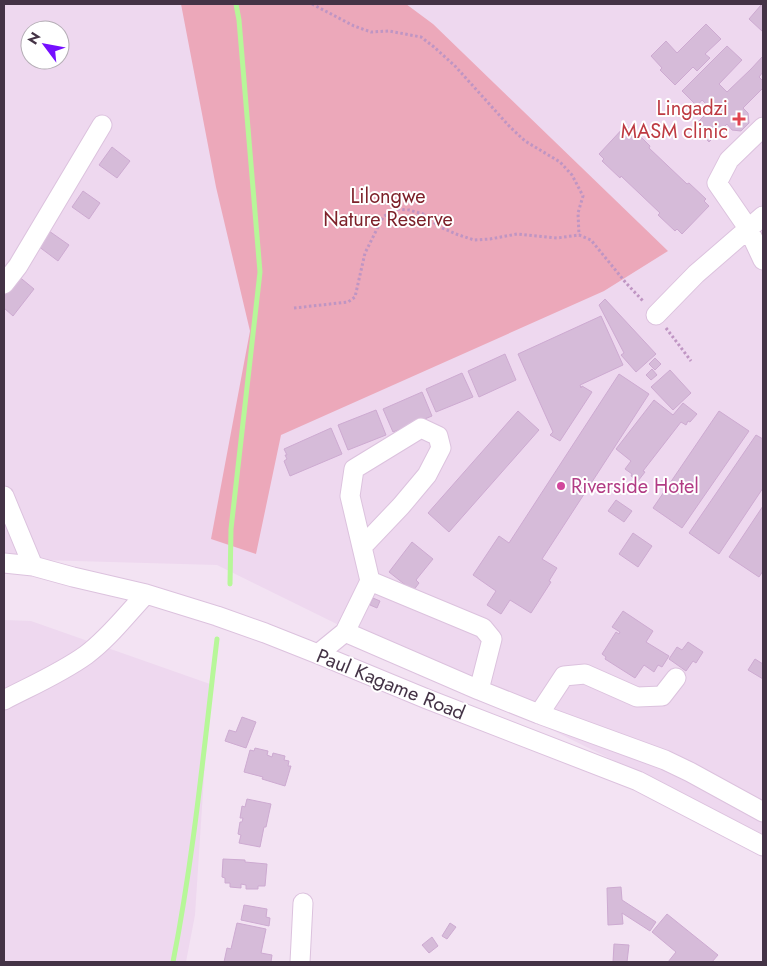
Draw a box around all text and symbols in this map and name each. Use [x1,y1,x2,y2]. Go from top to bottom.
north arrow [20,20,70,70]
text: N [23,28,45,48]
place label: Lingadzi MASM clinic [621,94,728,146]
marker: Lingadzi MASM clinic [732,112,746,126]
park label: Lilongwe Nature Reserve [323,182,453,234]
place label: Riverside Hotel [571,472,699,501]
marker: Riverside Hotel [555,480,567,492]
street label: Paul Kagame Road [312,641,470,728]

